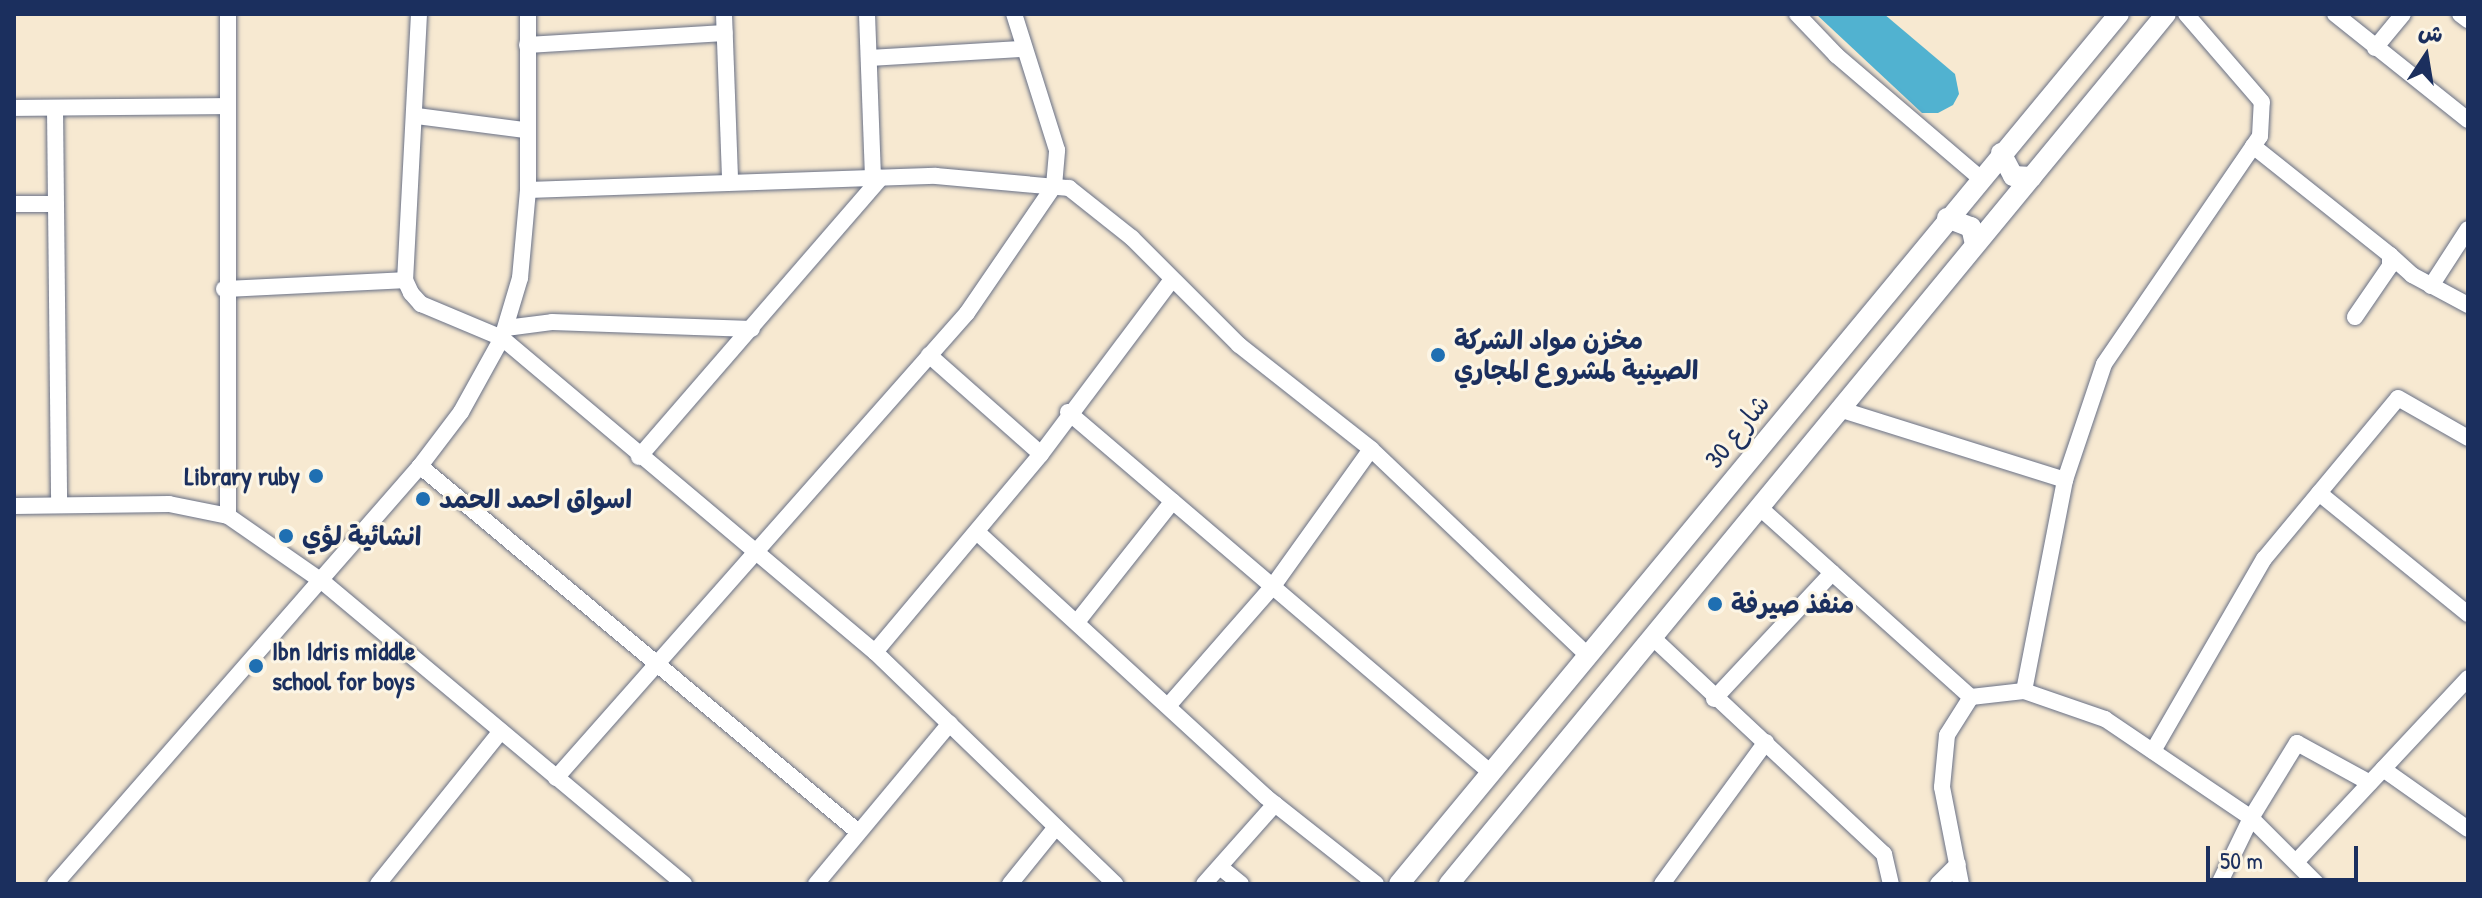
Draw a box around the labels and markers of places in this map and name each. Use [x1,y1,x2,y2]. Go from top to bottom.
place label: مخزن مواد الشركة الصينية لمشروع المجاري [1454,324,1698,386]
marker: مخزن مواد الشركة الصينية لمشروع المجاري [1429,346,1447,364]
place label: Library ruby [184,460,300,492]
marker: Library ruby [307,467,325,485]
place label: اسواق احمد الحمد [439,483,632,515]
marker: اسواق احمد الحمد [414,490,432,508]
place label: انشائية لؤي [302,520,421,552]
marker: انشائية لؤي [277,527,295,545]
place label: منفذ صيرفة [1731,588,1854,620]
marker: منفذ صيرفة [1706,595,1724,613]
place label: Ibn Idris middle school for boys [272,635,416,696]
marker: Ibn Idris middle school for boys [247,657,265,675]

